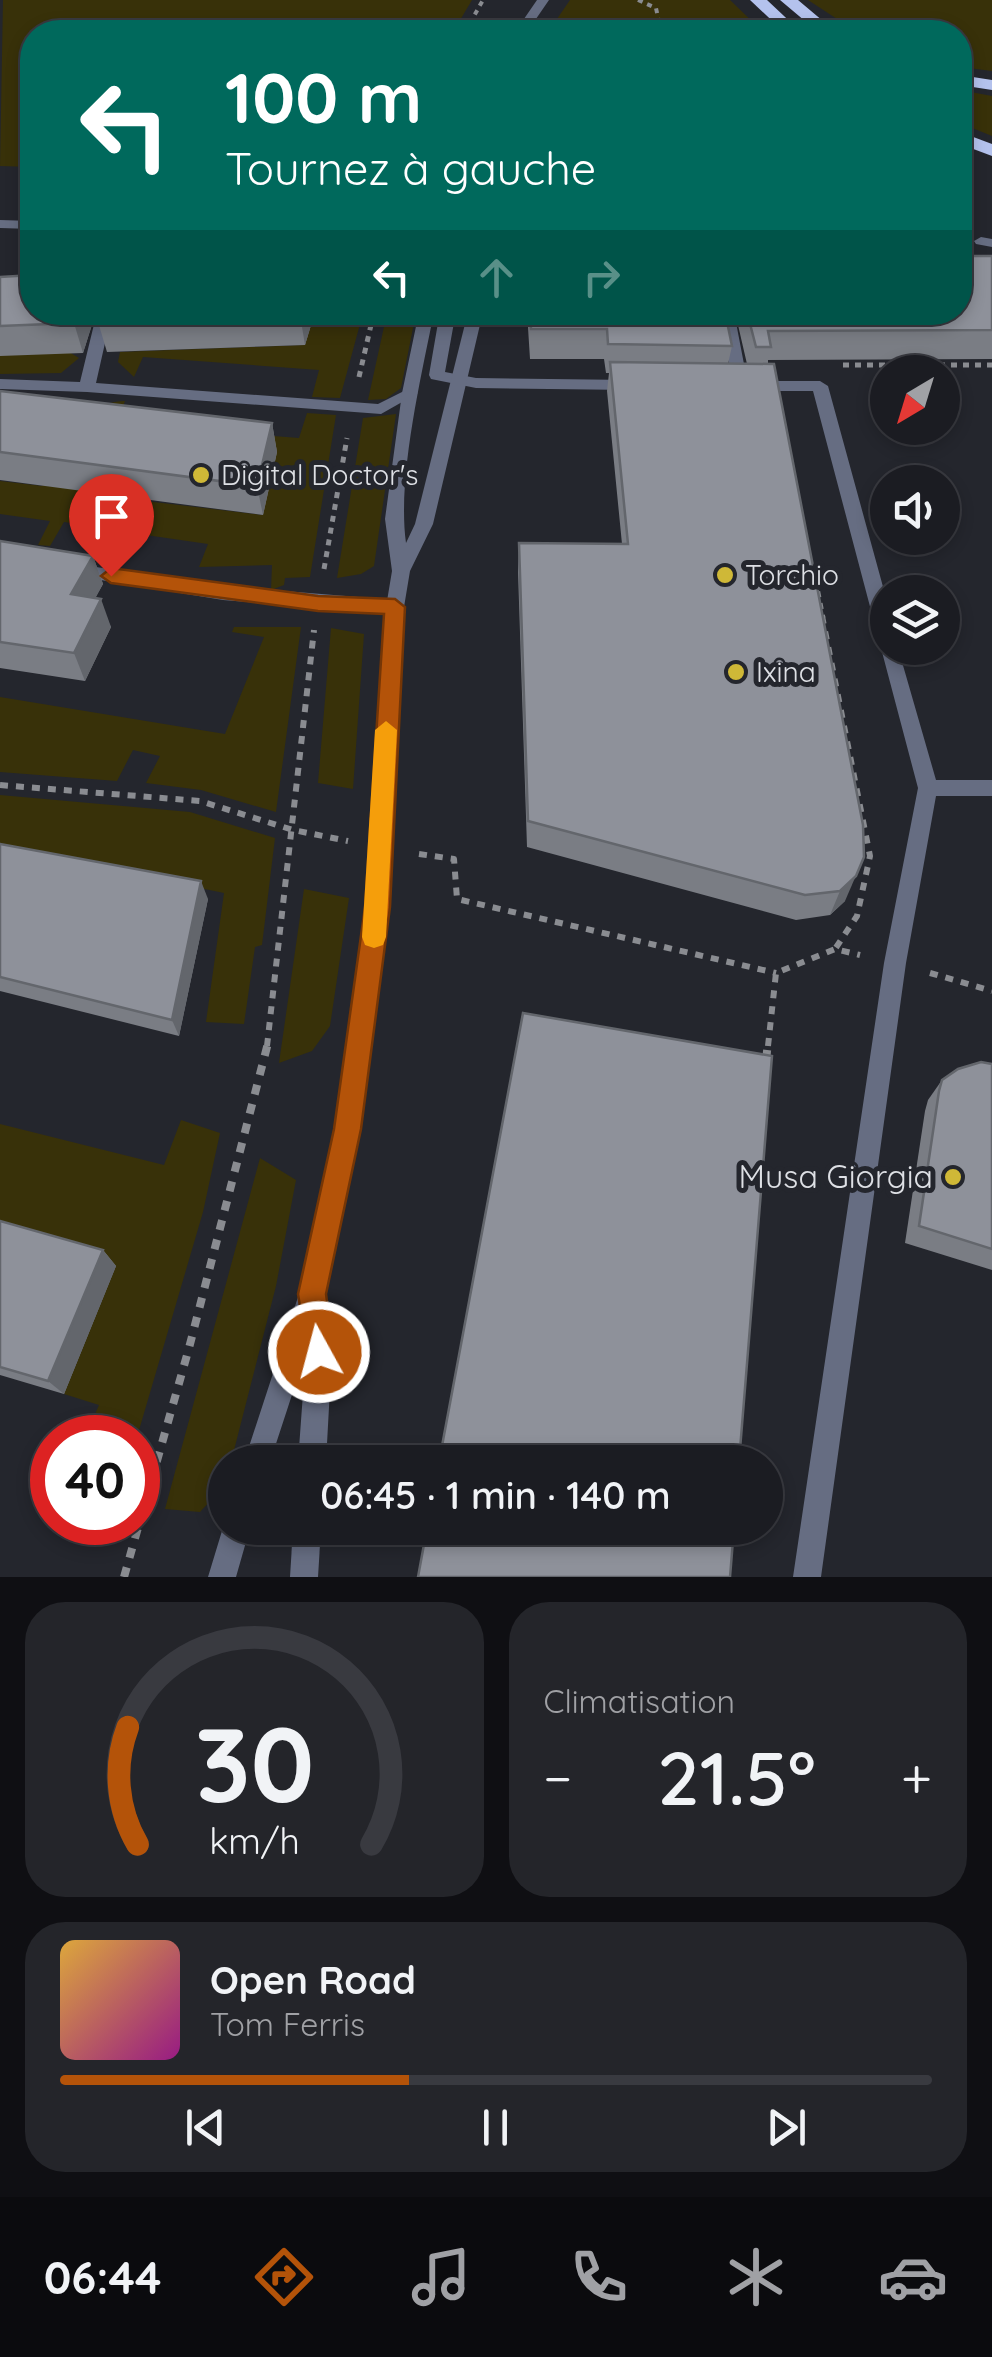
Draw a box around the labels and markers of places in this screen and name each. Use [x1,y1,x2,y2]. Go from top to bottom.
place label: Digital Doctor's [221,457,419,492]
marker: Digital Doctor's [190,464,212,486]
pin [69,474,154,577]
place label: Torchio [745,557,839,592]
marker: Torchio [714,564,736,586]
place label: Ixina [756,654,816,689]
marker: Ixina [725,661,747,683]
place label: Musa Giorgia [738,1156,933,1196]
marker: Musa Giorgia [942,1166,964,1188]

